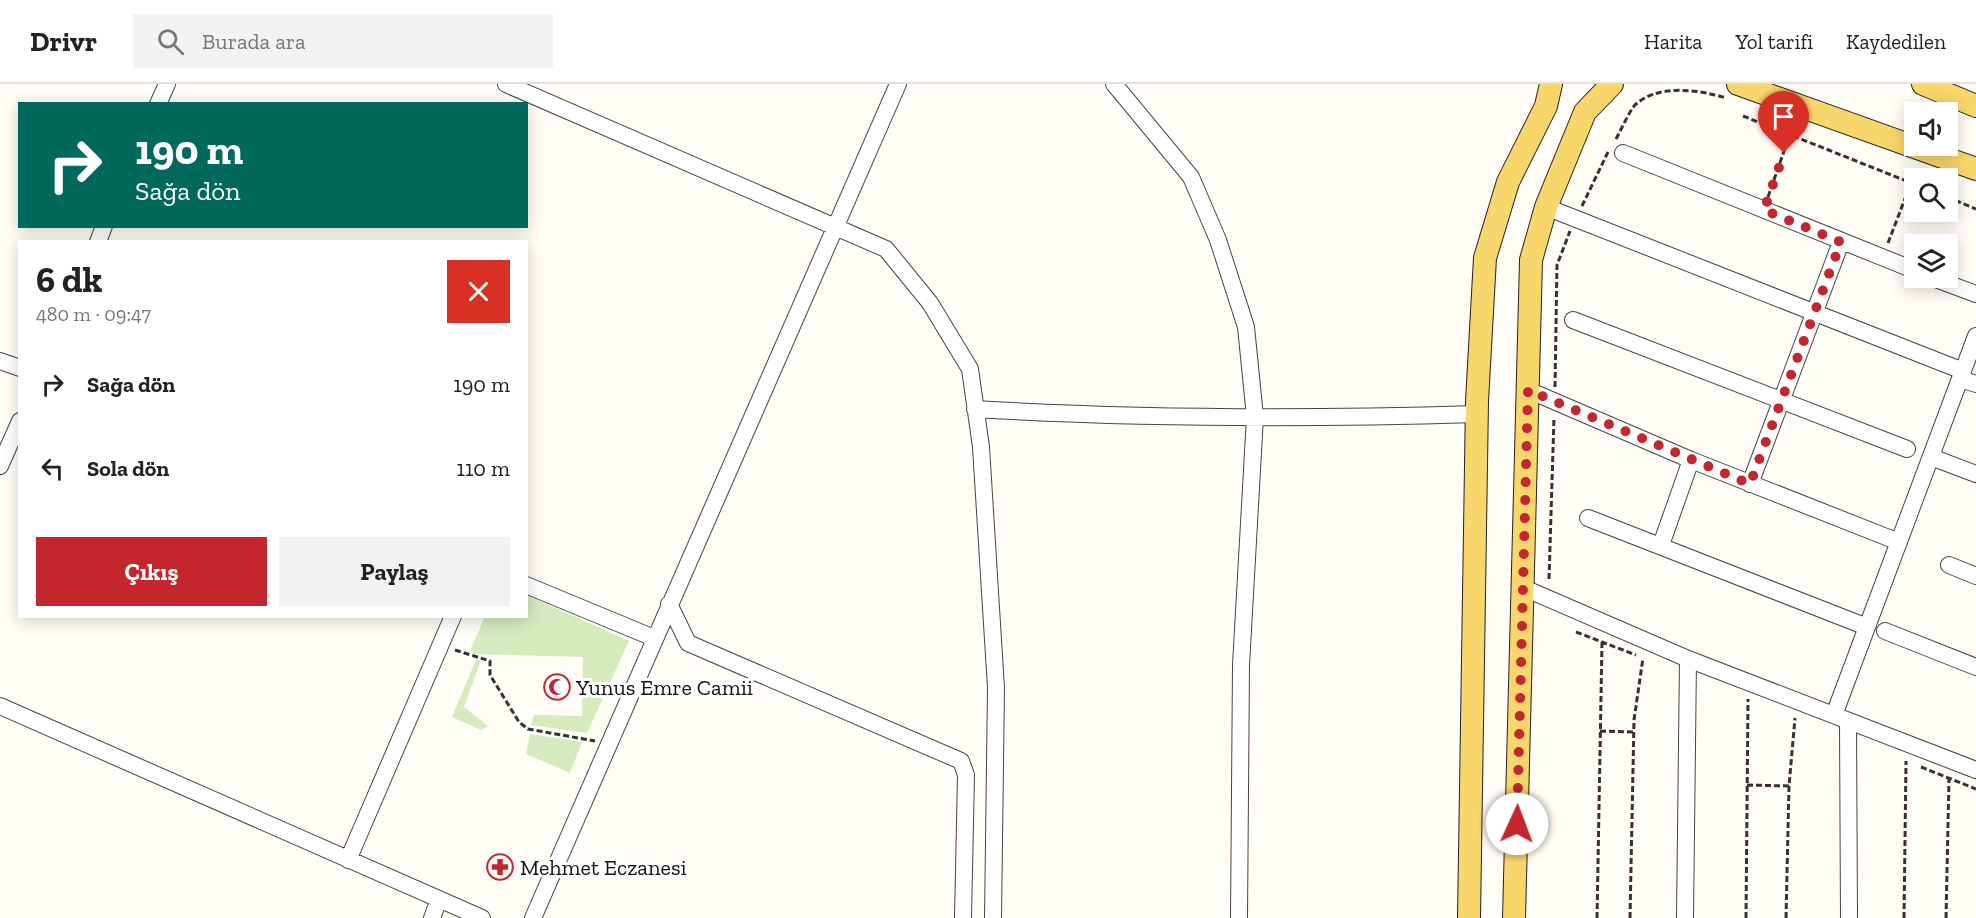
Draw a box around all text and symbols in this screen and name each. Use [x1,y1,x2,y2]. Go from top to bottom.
search box [133,14,553,68]
text: Drivr [30,25,97,58]
icon: search [154,25,187,58]
text: Burada ara [202,28,306,55]
text: Harita [1644,29,1702,54]
text: Yol tarifi [1735,29,1813,54]
text: Kaydedilen [1846,29,1946,54]
pin [1758,91,1809,153]
icon: arrive [1767,100,1800,133]
map controls [1904,102,1958,288]
button: sound [1904,102,1958,156]
text: 190 m [135,124,243,175]
icon: right [36,126,114,204]
button: search [1904,168,1958,222]
text: Sağa dön [135,175,241,207]
button: layers [1904,234,1958,288]
text: 6 dk [36,258,102,301]
button: close [447,260,510,323]
text: 480 m · 09:47 [36,302,151,326]
icon: right [36,368,69,401]
text: Sağa dön [87,371,175,398]
text: 190 m [453,371,510,398]
icon: left [36,452,69,485]
text: Sola dön [87,455,169,482]
text: 110 m [456,455,510,482]
button: Çıkış [36,537,267,606]
button: Paylaş [279,537,510,606]
mosque icon: Yunus Emre Camii [542,672,572,702]
place label: Yunus Emre Camii [575,674,753,701]
position arrow [1485,792,1549,856]
pharmacy icon: Mehmet Eczanesi [485,852,515,882]
place label: Mehmet Eczanesi [520,854,687,881]

